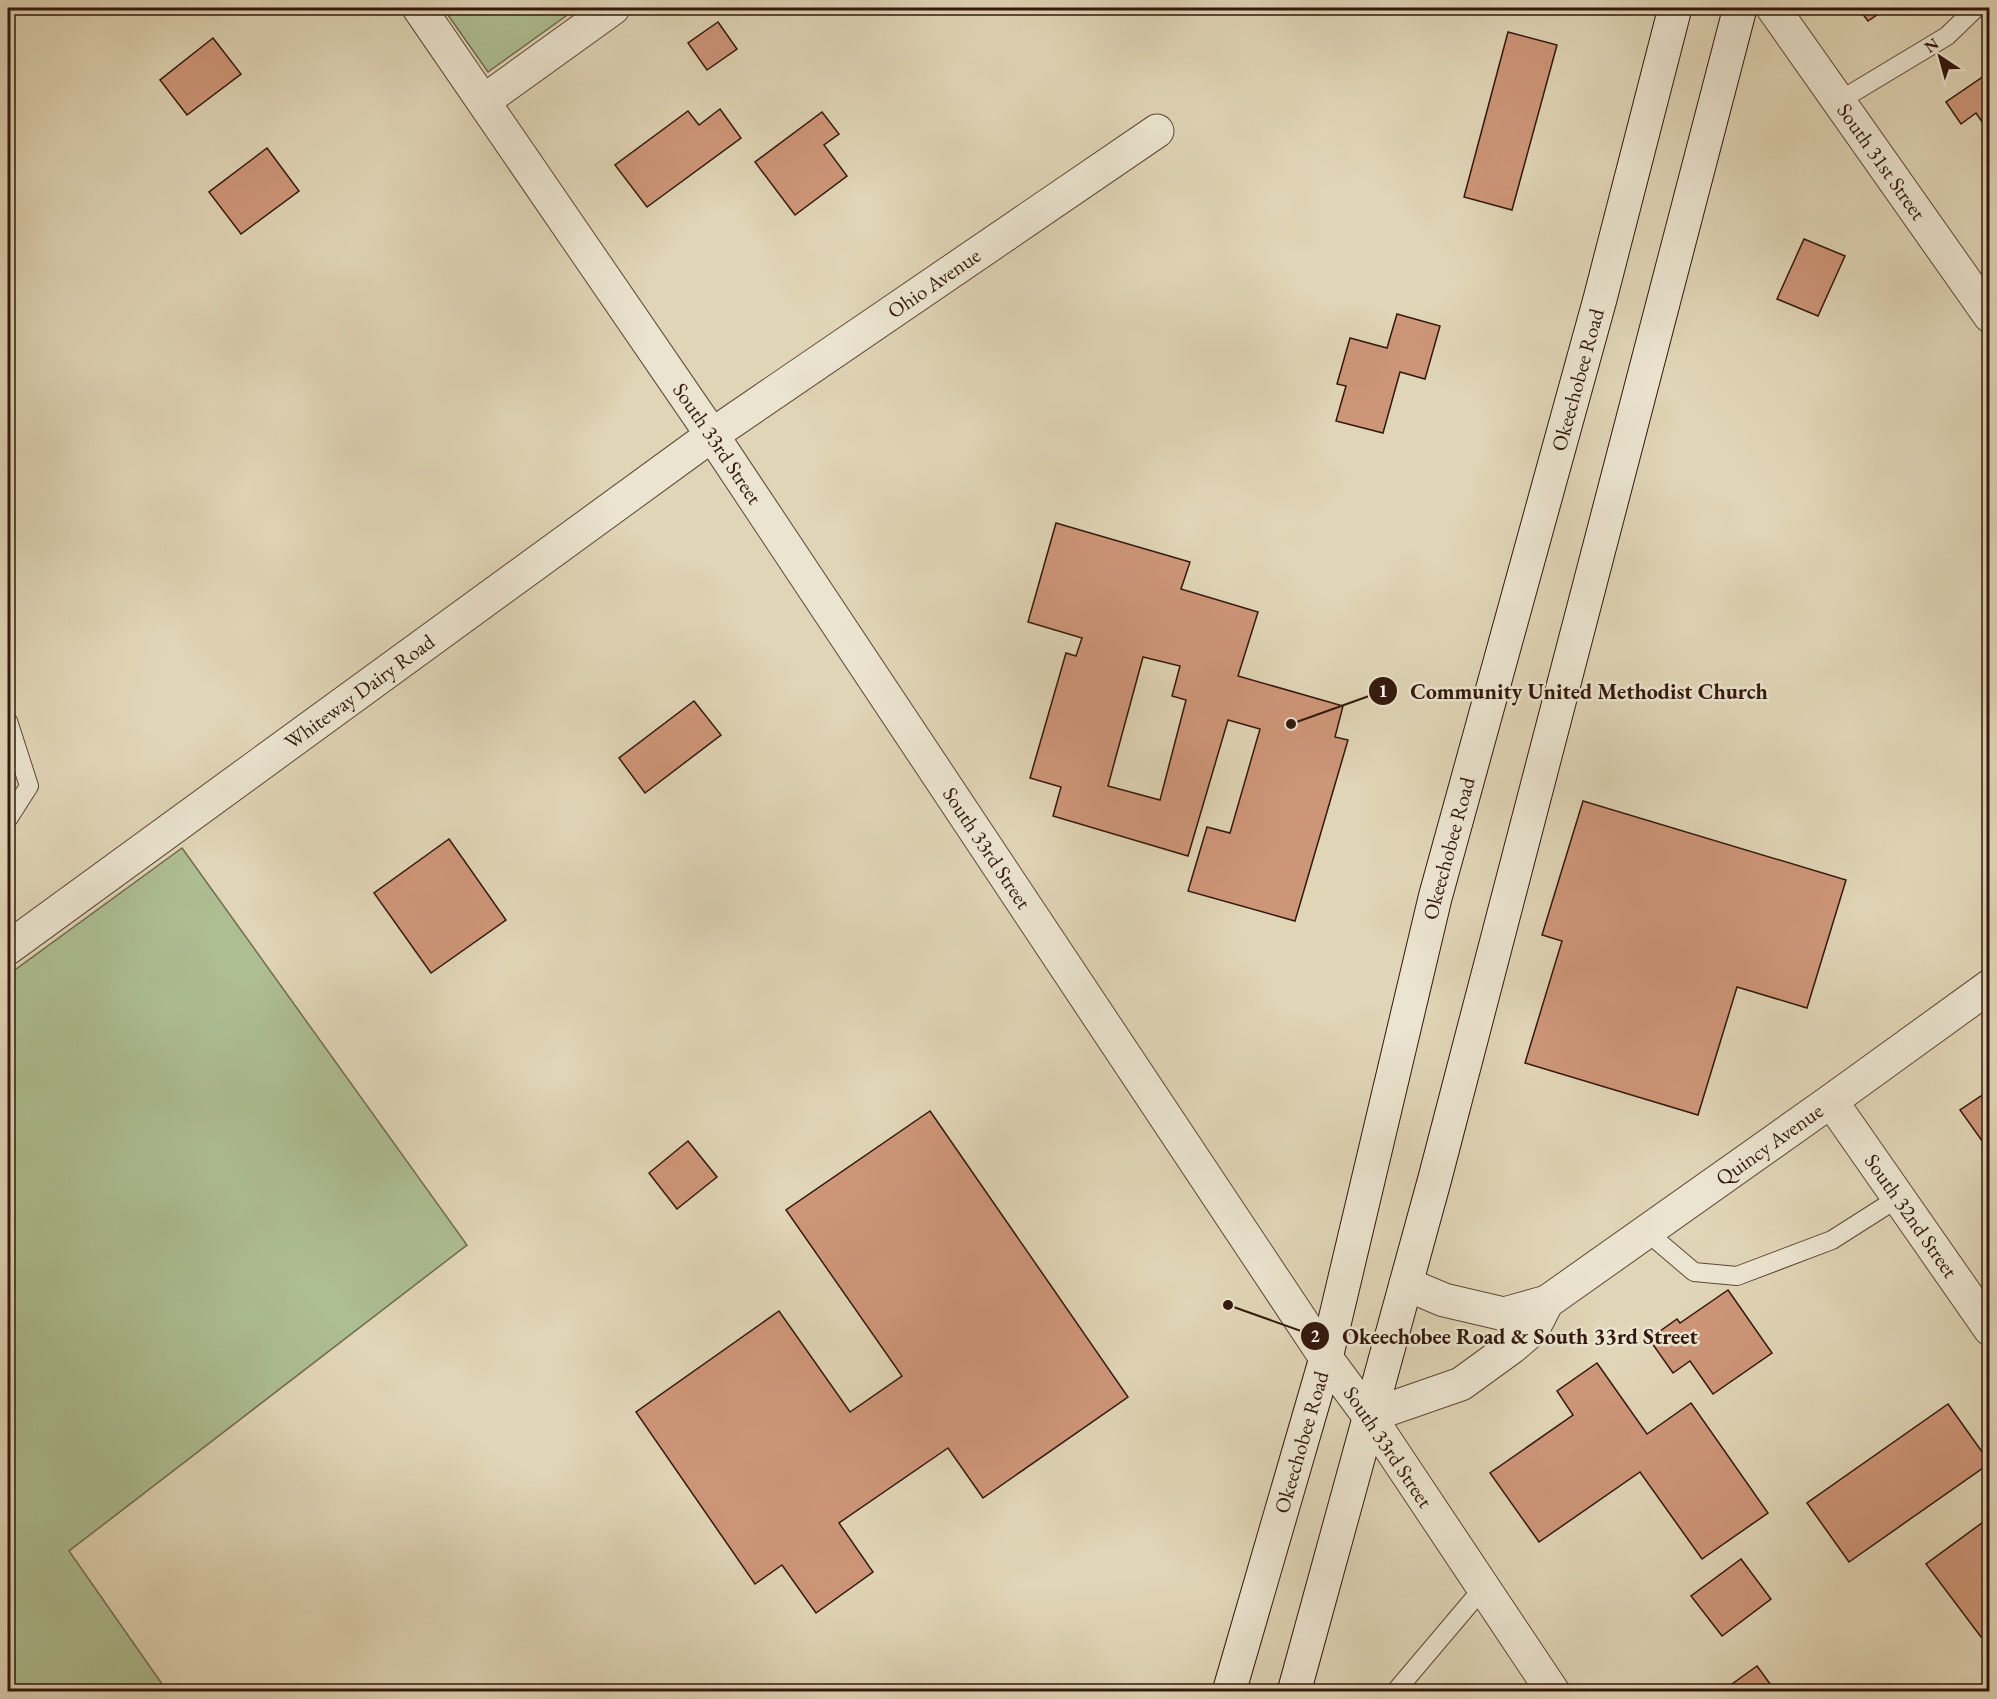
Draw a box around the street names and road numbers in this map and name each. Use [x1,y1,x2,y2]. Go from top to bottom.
street label: South 31st Street [1831,98,1932,225]
street label: Ohio Avenue [882,242,986,324]
street label: Okeechobee Road [1545,305,1610,454]
street label: South 33rd Street [667,377,769,510]
street label: Whiteway Dairy Road [279,627,440,755]
street label: Okeechobee Road [1416,774,1481,922]
street label: South 33rd Street [937,782,1038,914]
street label: Quincy Avenue [1710,1097,1828,1192]
street label: South 32nd Street [1859,1148,1964,1283]
street label: Okeechobee Road [1268,1368,1335,1516]
street label: South 33rd Street [1338,1381,1439,1513]

